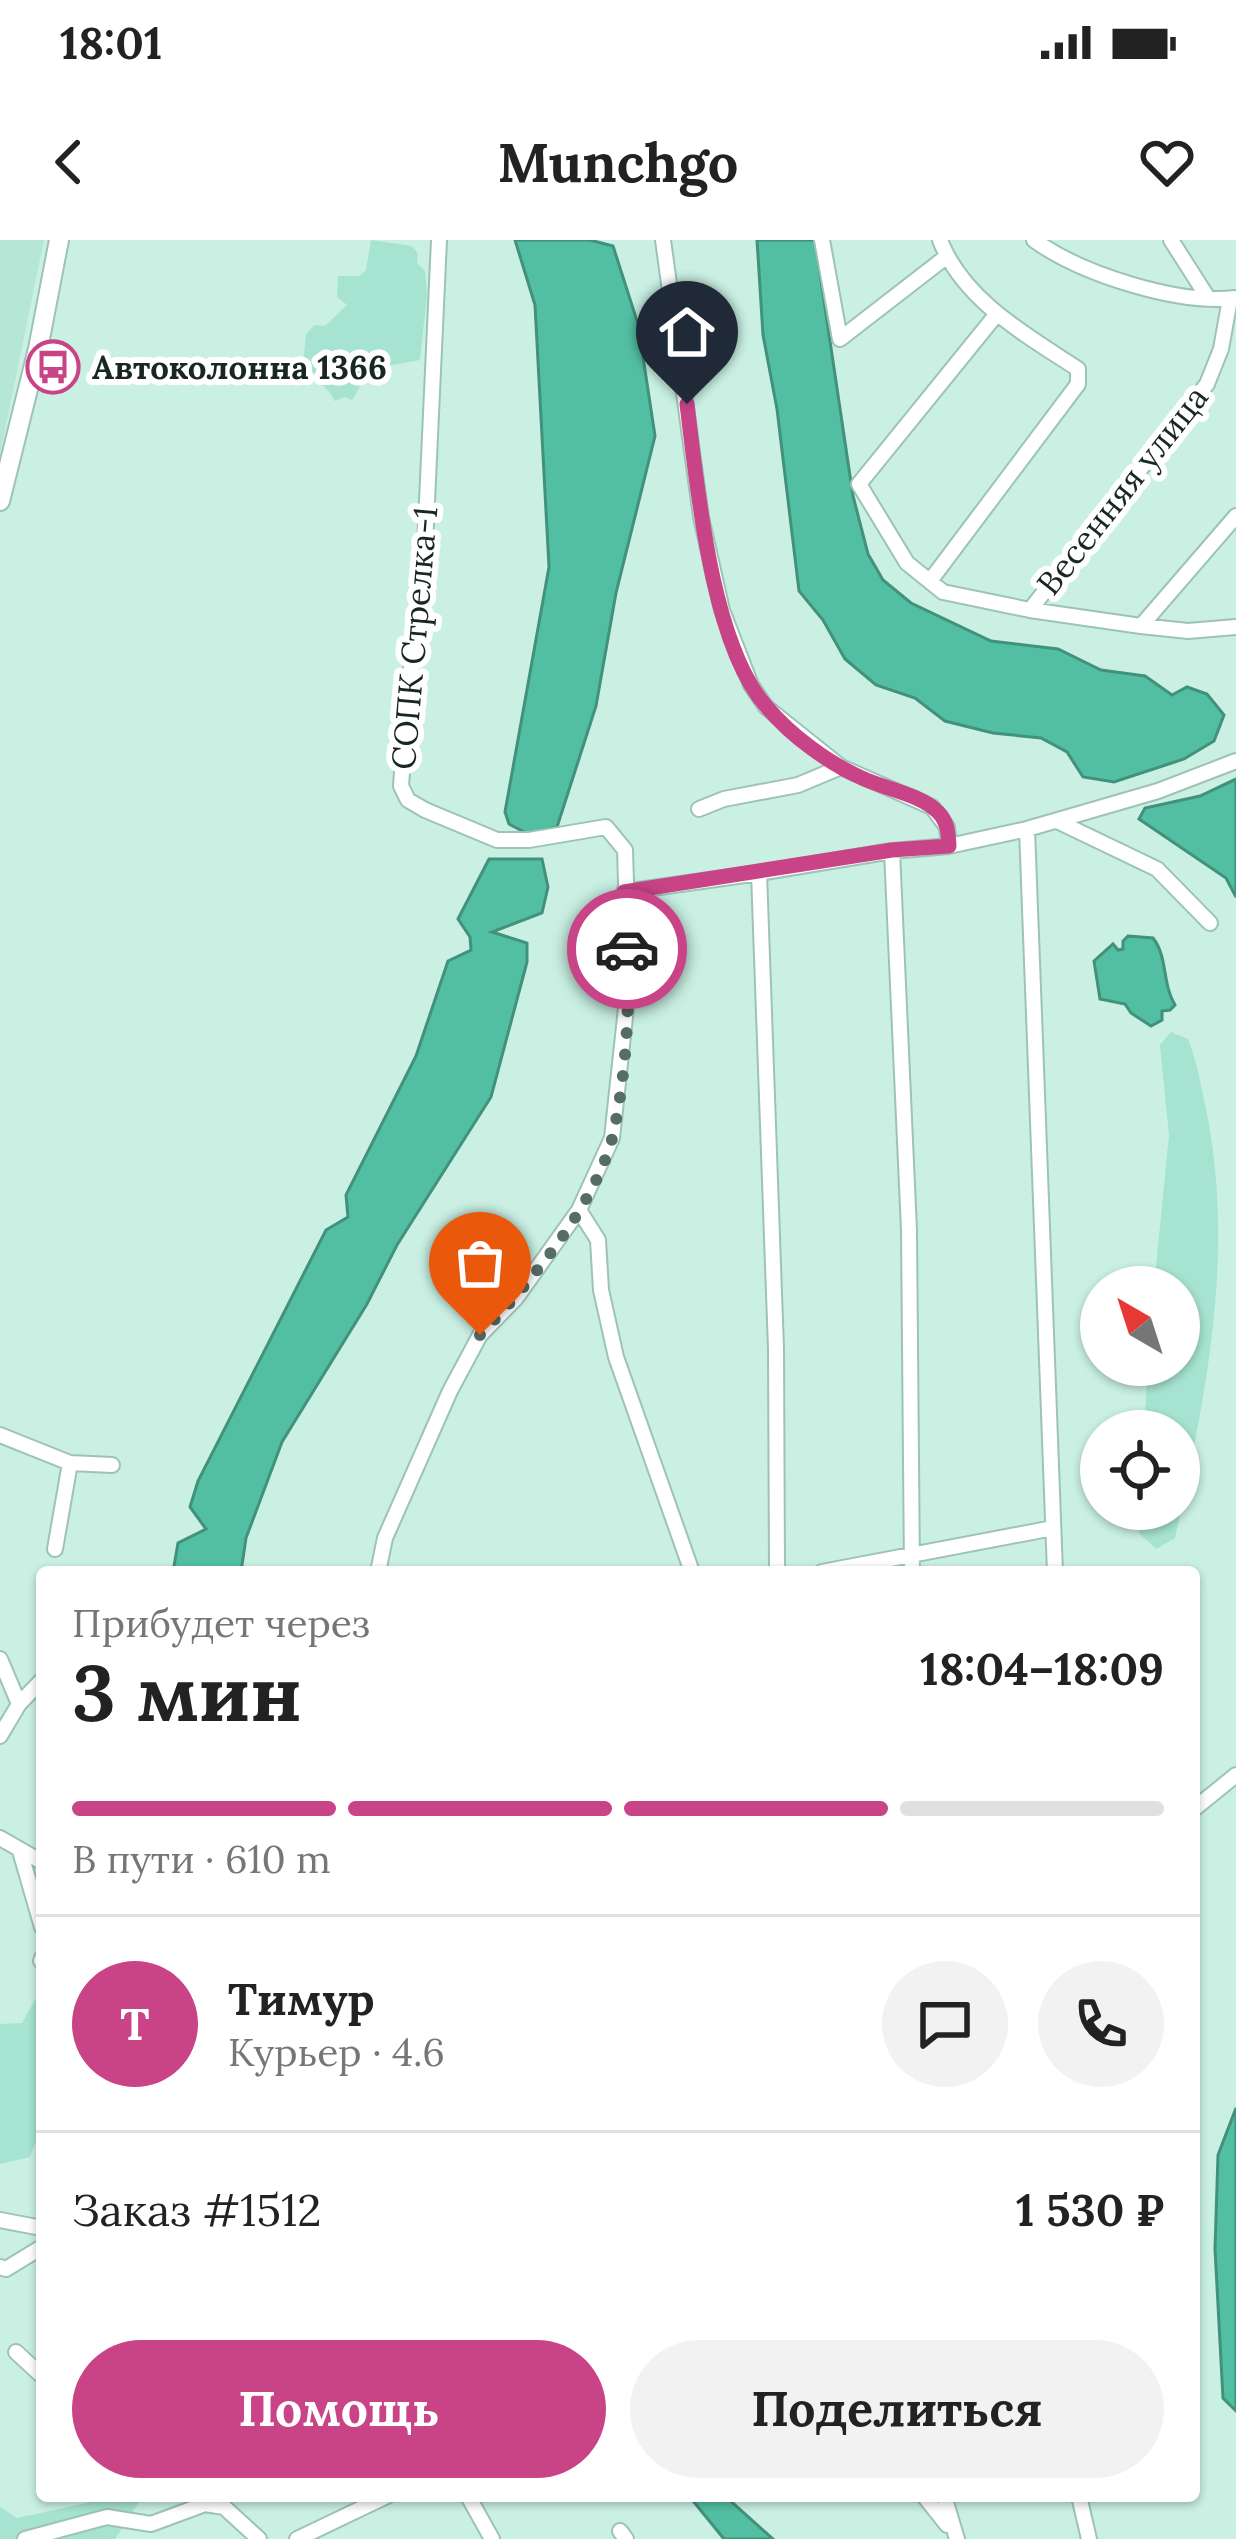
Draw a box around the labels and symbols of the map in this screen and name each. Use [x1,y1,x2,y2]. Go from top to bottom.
pin [636,281,738,404]
bus stop icon: Автоколонна 1366 [25,339,81,395]
place label: Автоколонна 1366 [92,346,387,388]
street label: Весенняя улица [1027,377,1217,603]
street label: СОПК Стрелка-1 [382,505,446,771]
courier [567,889,687,1009]
pin [429,1212,531,1335]
north arrow [1080,1266,1200,1386]

